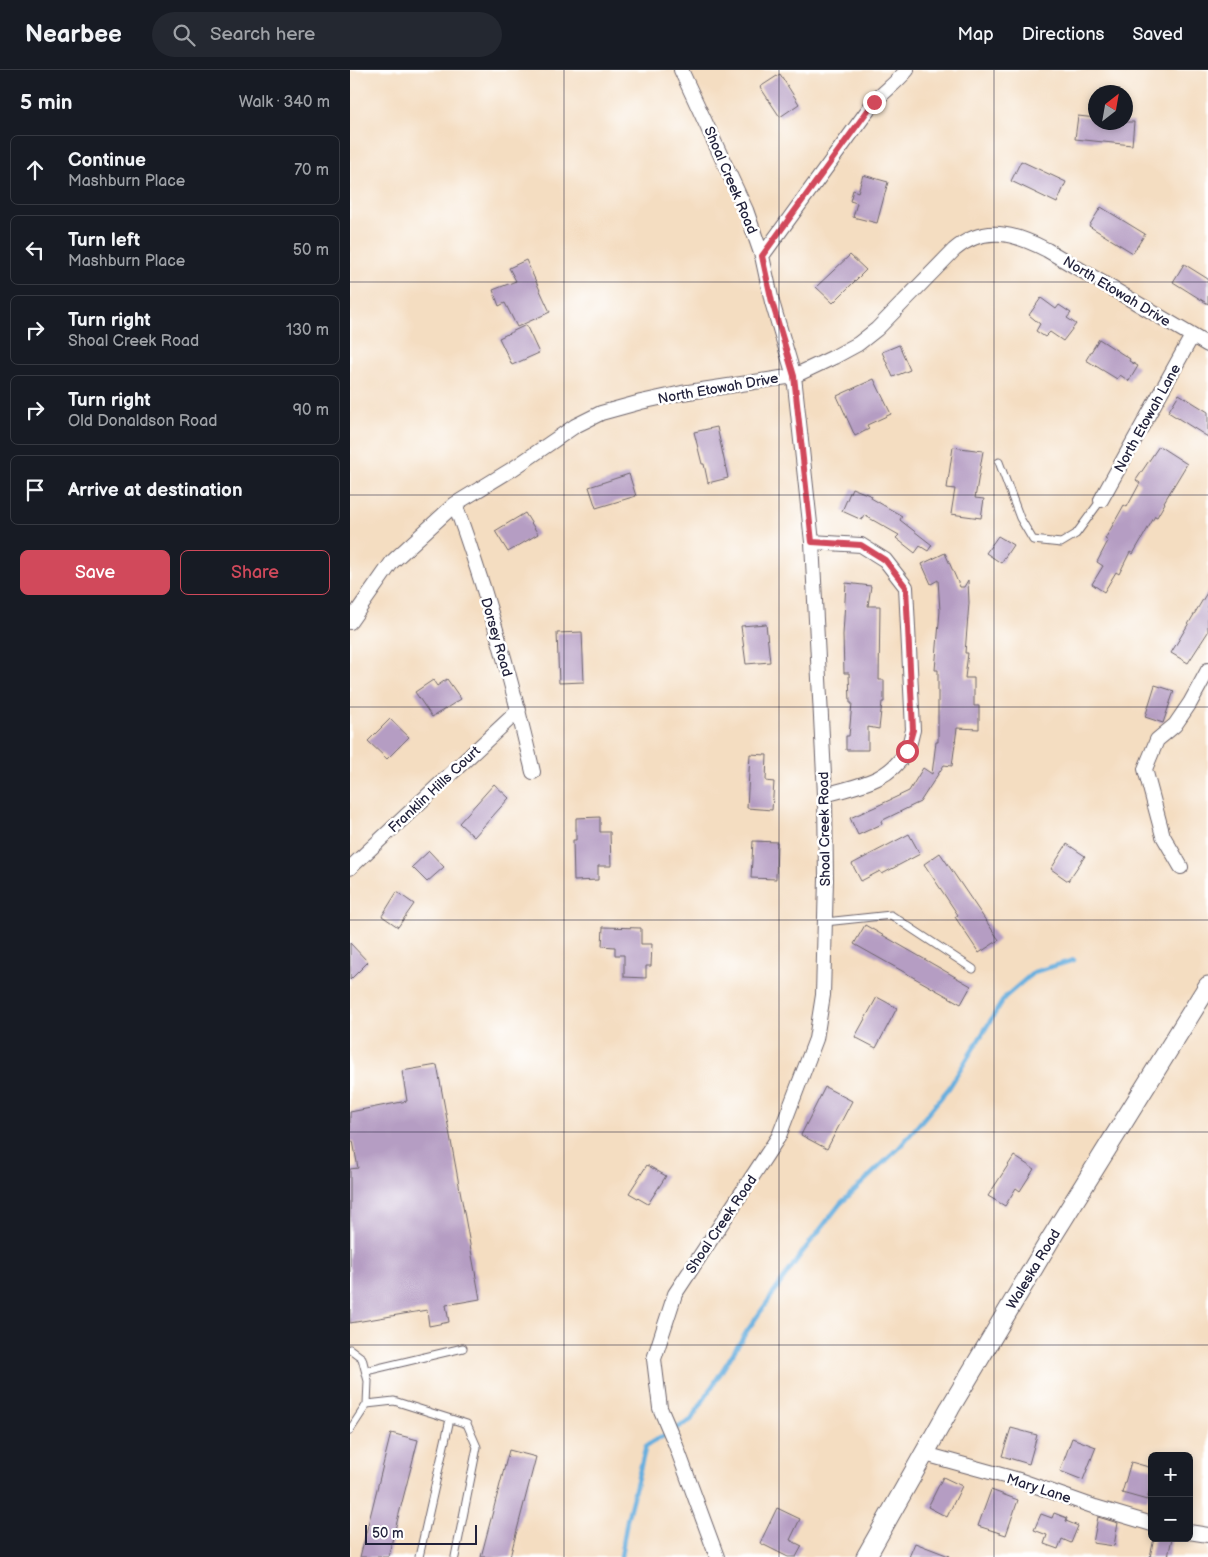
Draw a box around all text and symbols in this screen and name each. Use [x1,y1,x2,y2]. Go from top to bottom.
search box [152,12,502,57]
text: Nearbee [25,20,122,49]
icon: search [170,21,198,49]
text: Search here [210,23,315,46]
text: Map [958,24,994,45]
text: Directions [1022,24,1104,45]
text: Saved [1132,24,1183,45]
north arrow [1088,85,1133,130]
text: 5 min [20,90,73,115]
route end [863,91,886,114]
text: Walk · 340 m [239,93,330,112]
street label: Shoal Creek Road [700,124,761,236]
text: Continue [68,149,146,172]
icon: ahead [21,156,49,184]
text: 70 m [294,161,329,180]
text: Mashburn Place [68,172,185,191]
text: Turn left [68,229,140,252]
icon: left [21,236,49,264]
text: 50 m [293,241,329,260]
text: Mashburn Place [68,252,185,271]
street label: North Etowah Drive [1060,253,1173,330]
text: Turn right [68,309,151,332]
icon: right [21,316,49,344]
text: 130 m [286,321,329,340]
text: Shoal Creek Road [68,332,199,351]
street label: North Etowah Lane [1111,361,1184,475]
street label: North Etowah Drive [656,370,780,407]
text: Turn right [68,389,151,412]
icon: right [21,396,49,424]
text: 90 m [293,401,329,420]
text: Old Donaldson Road [68,412,217,431]
icon: arrive [21,476,49,504]
text: Arrive at destination [68,479,243,502]
button: Save [20,550,170,595]
button: Share [180,550,330,595]
street label: Dorsey Road [477,596,516,678]
route start [896,740,919,763]
street label: Franklin Hills Court [385,742,484,836]
street label: Shoal Creek Road [815,771,834,887]
street label: Shoal Creek Road [682,1172,761,1277]
street label: Waleska Road [1003,1226,1064,1312]
map controls [1148,1452,1193,1542]
button: + [1148,1452,1193,1497]
street label: Mary Lane [1004,1470,1073,1507]
button: − [1148,1497,1193,1542]
scale bar [365,1522,478,1545]
text: 50 m [372,1525,404,1542]

